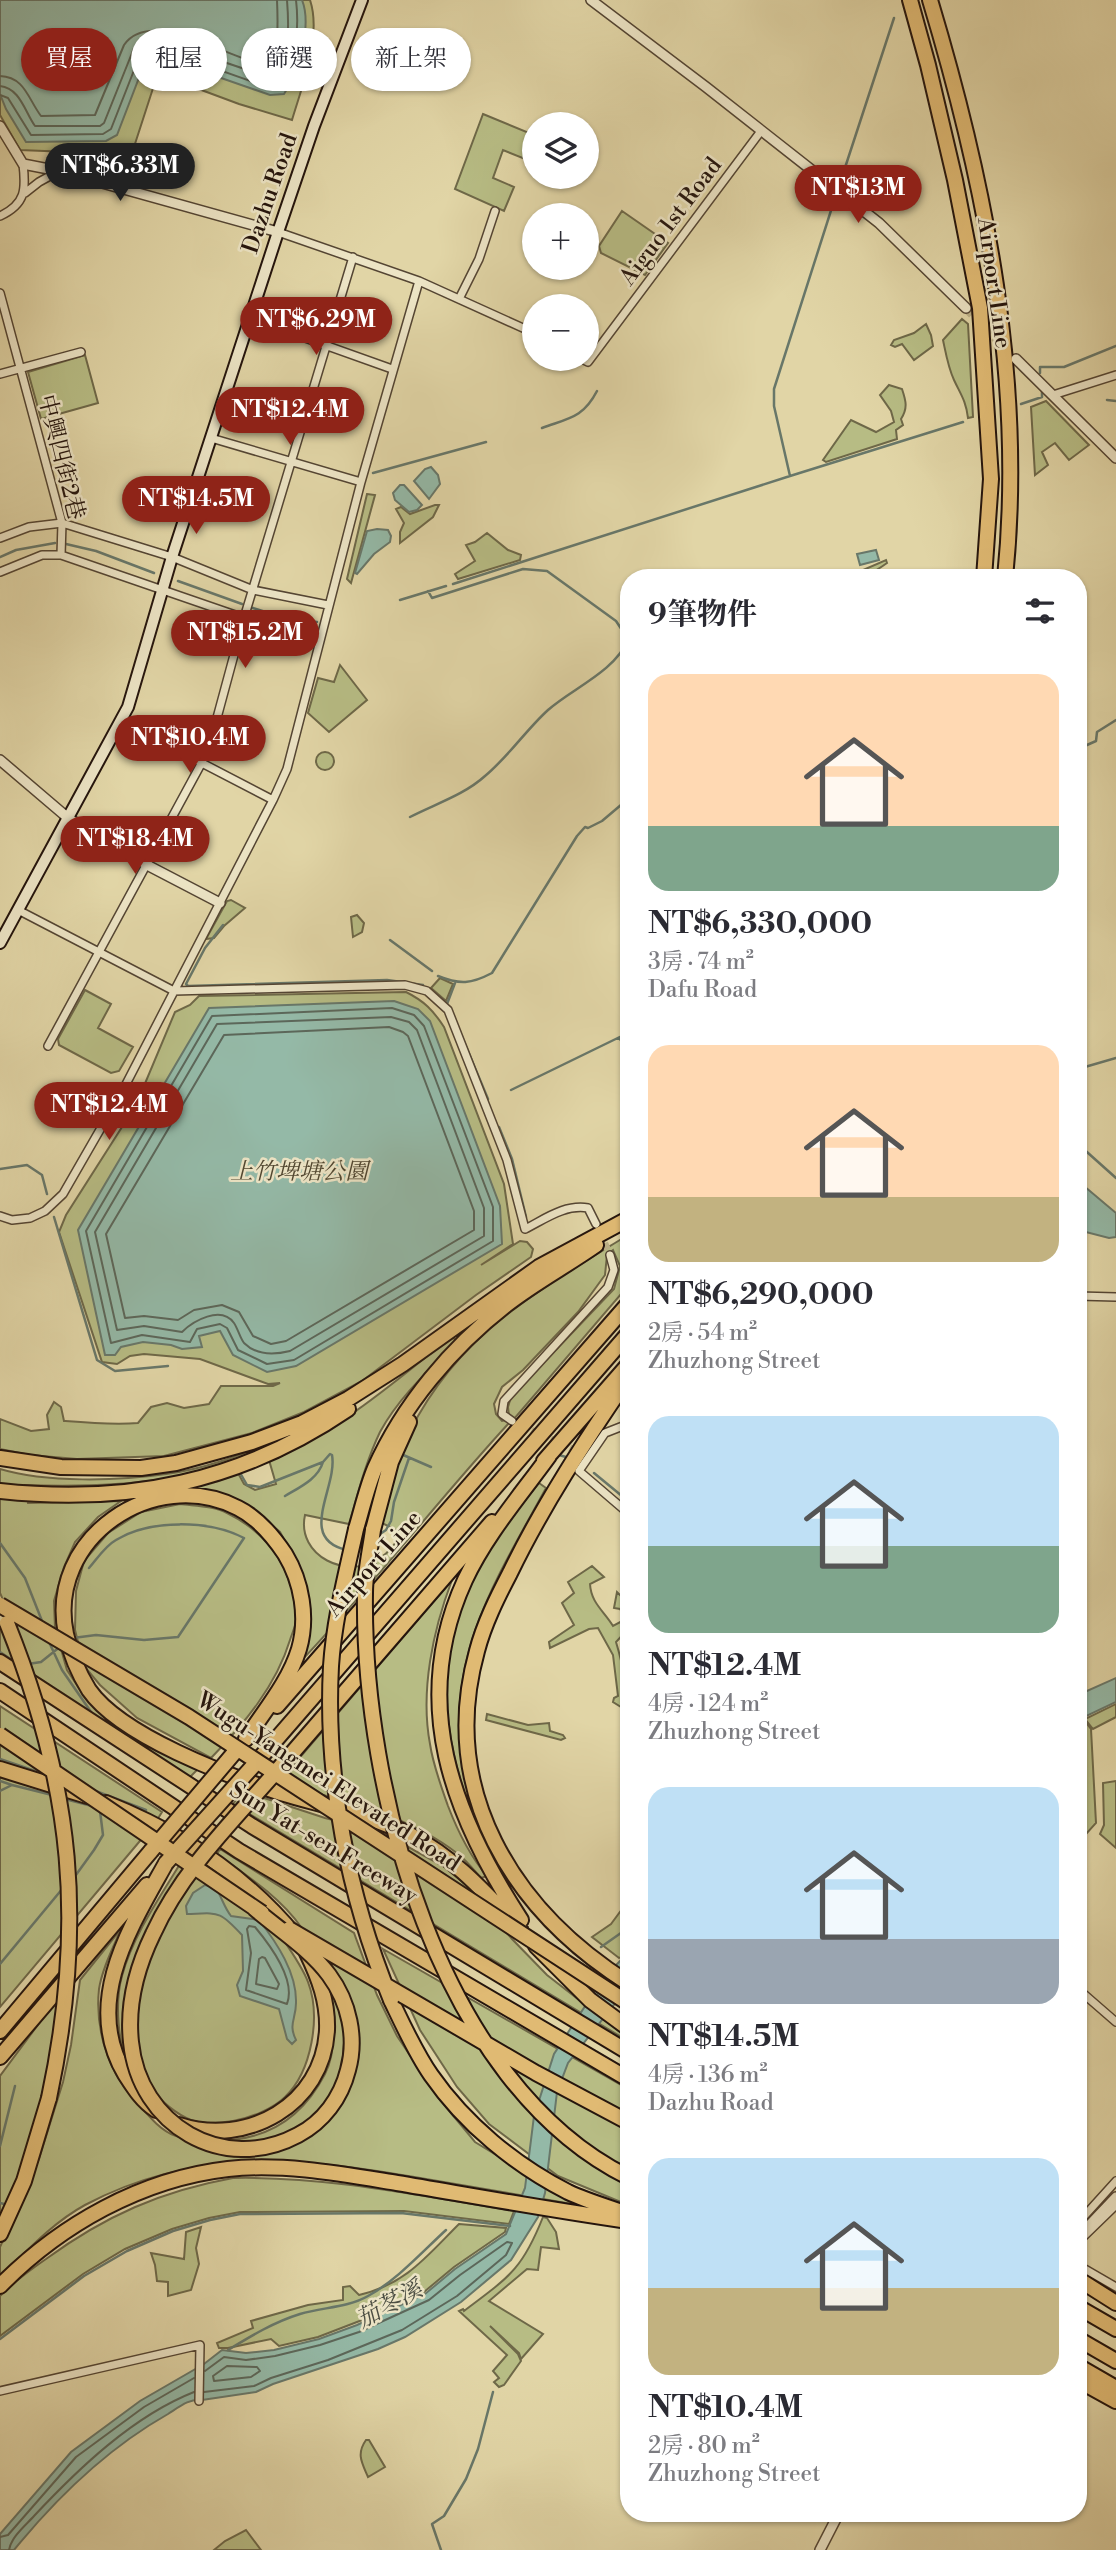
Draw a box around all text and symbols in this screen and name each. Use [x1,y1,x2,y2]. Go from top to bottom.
chip: 買屋 [21,28,117,91]
chip: 租屋 [131,28,227,91]
chip: 篩選 [241,28,337,91]
chip: 新上架 [351,28,471,91]
map controls [522,112,599,371]
button: layers [522,112,599,189]
street label: Dazhu Road [236,129,304,257]
pin: NT$6.33M [48,144,192,203]
text: NT$6.33M [61,152,179,180]
street label: Aiguo 1st Road [613,152,728,292]
pin: NT$13M [801,166,915,225]
text: NT$13M [811,174,905,202]
button: + [522,203,599,280]
street label: Airport Line [971,215,1017,350]
button: − [522,294,599,371]
pin: NT$6.29M [244,298,388,357]
text: NT$6.29M [256,306,376,334]
pin: NT$12.4M [218,388,362,447]
street label: 中興四街2巷 [32,392,90,523]
text: NT$12.4M [231,396,349,424]
pin: NT$14.5M [124,476,268,536]
text: NT$14.5M [138,485,254,513]
icon: filters [1021,592,1059,630]
text: 9筆物件 [648,596,757,634]
pin: NT$15.2M [173,610,317,670]
text: NT$15.2M [187,619,303,647]
pin: NT$10.4M [118,716,262,775]
icon: home [791,719,917,845]
text: NT$10.4M [131,724,249,752]
pin: NT$18.4M [63,816,207,876]
text: NT$18.4M [77,825,193,853]
text: NT$6,330,000 [648,905,872,943]
text: 3房 · 74 m² [648,948,754,976]
text: Dafu Road [648,976,757,1004]
pin: NT$12.4M [37,1082,181,1142]
icon: home [791,1090,917,1216]
text: NT$12.4M [50,1091,168,1119]
park label: 上竹埤塘公園 [230,1158,372,1186]
text: NT$6,290,000 [648,1276,874,1314]
text: 2房 · 54 m² [648,1319,757,1347]
text: Zhuzhong Street [648,1347,820,1375]
icon: home [791,1461,917,1587]
street label: Airport Line [319,1505,428,1623]
text: NT$12.4M [648,1647,801,1685]
street label: Wugu-Yangmei Elevated Road [190,1685,466,1878]
text: 4房 · 124 m² [648,1690,768,1718]
text: Zhuzhong Street [648,1718,820,1746]
street label: Sun Yat-sen Freeway [225,1776,423,1910]
icon: home [791,1832,917,1958]
text: NT$14.5M [648,2018,799,2056]
text: 4房 · 136 m² [648,2061,767,2089]
text: Dazhu Road [648,2089,773,2117]
icon: home [791,2203,917,2329]
water label: 茄苳溪 [351,2273,431,2335]
text: NT$10.4M [648,2389,803,2427]
text: 2房 · 80 m² [648,2432,760,2460]
text: Zhuzhong Street [648,2460,820,2488]

